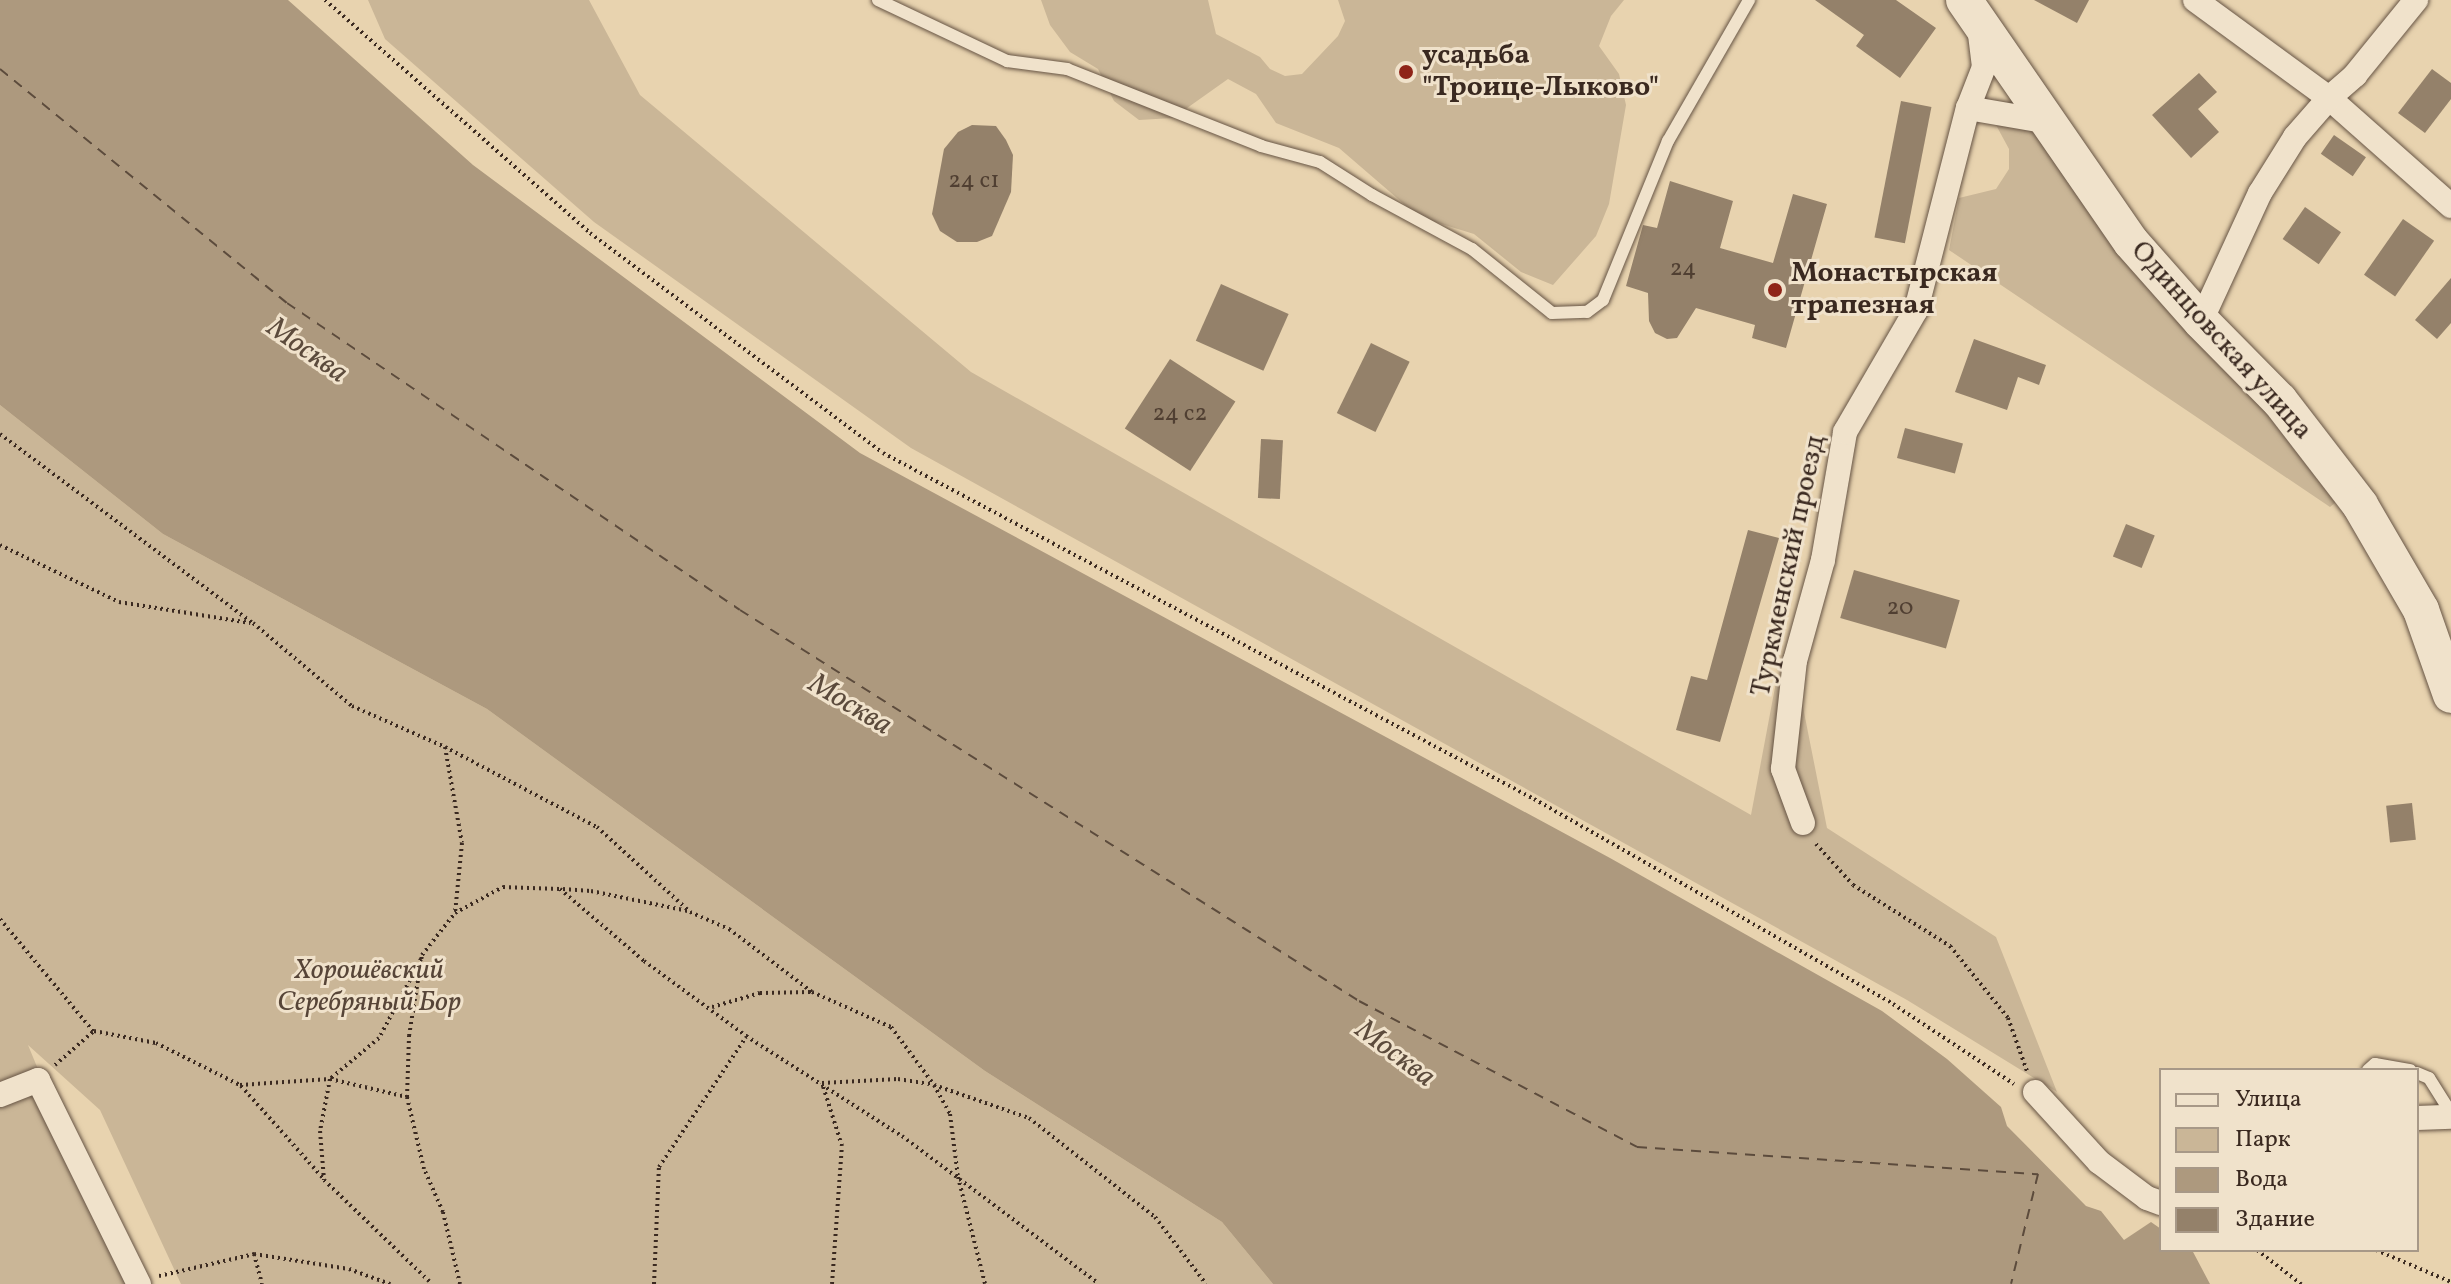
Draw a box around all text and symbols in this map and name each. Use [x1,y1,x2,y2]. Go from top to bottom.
place label: усадьба "Троице-Лыково" [1422,39,1659,105]
marker: усадьба "Троице-Лыково" [1397,63,1415,81]
house number: 24 с1 [948,168,1000,196]
street label: Одинцовская улица [2123,234,2319,448]
house number: 24 [1670,256,1696,284]
place label: Монастырская трапезная [1791,257,1998,323]
marker: Монастырская трапезная [1766,281,1784,299]
water label: Москва [260,310,354,392]
house number: 24 с2 [1153,401,1207,429]
street label: Туркменский проезд [1745,432,1833,700]
house number: 20 [1886,595,1914,623]
water label: Москва [802,666,898,744]
park label: Хорошёвский Серебряный Бор [277,954,461,1020]
water label: Москва [1348,1012,1442,1096]
legend [2159,1068,2419,1252]
text: Улица [2235,1083,2302,1117]
text: Парк [2235,1123,2291,1157]
text: Вода [2235,1163,2288,1197]
text: Здание [2235,1203,2315,1237]

